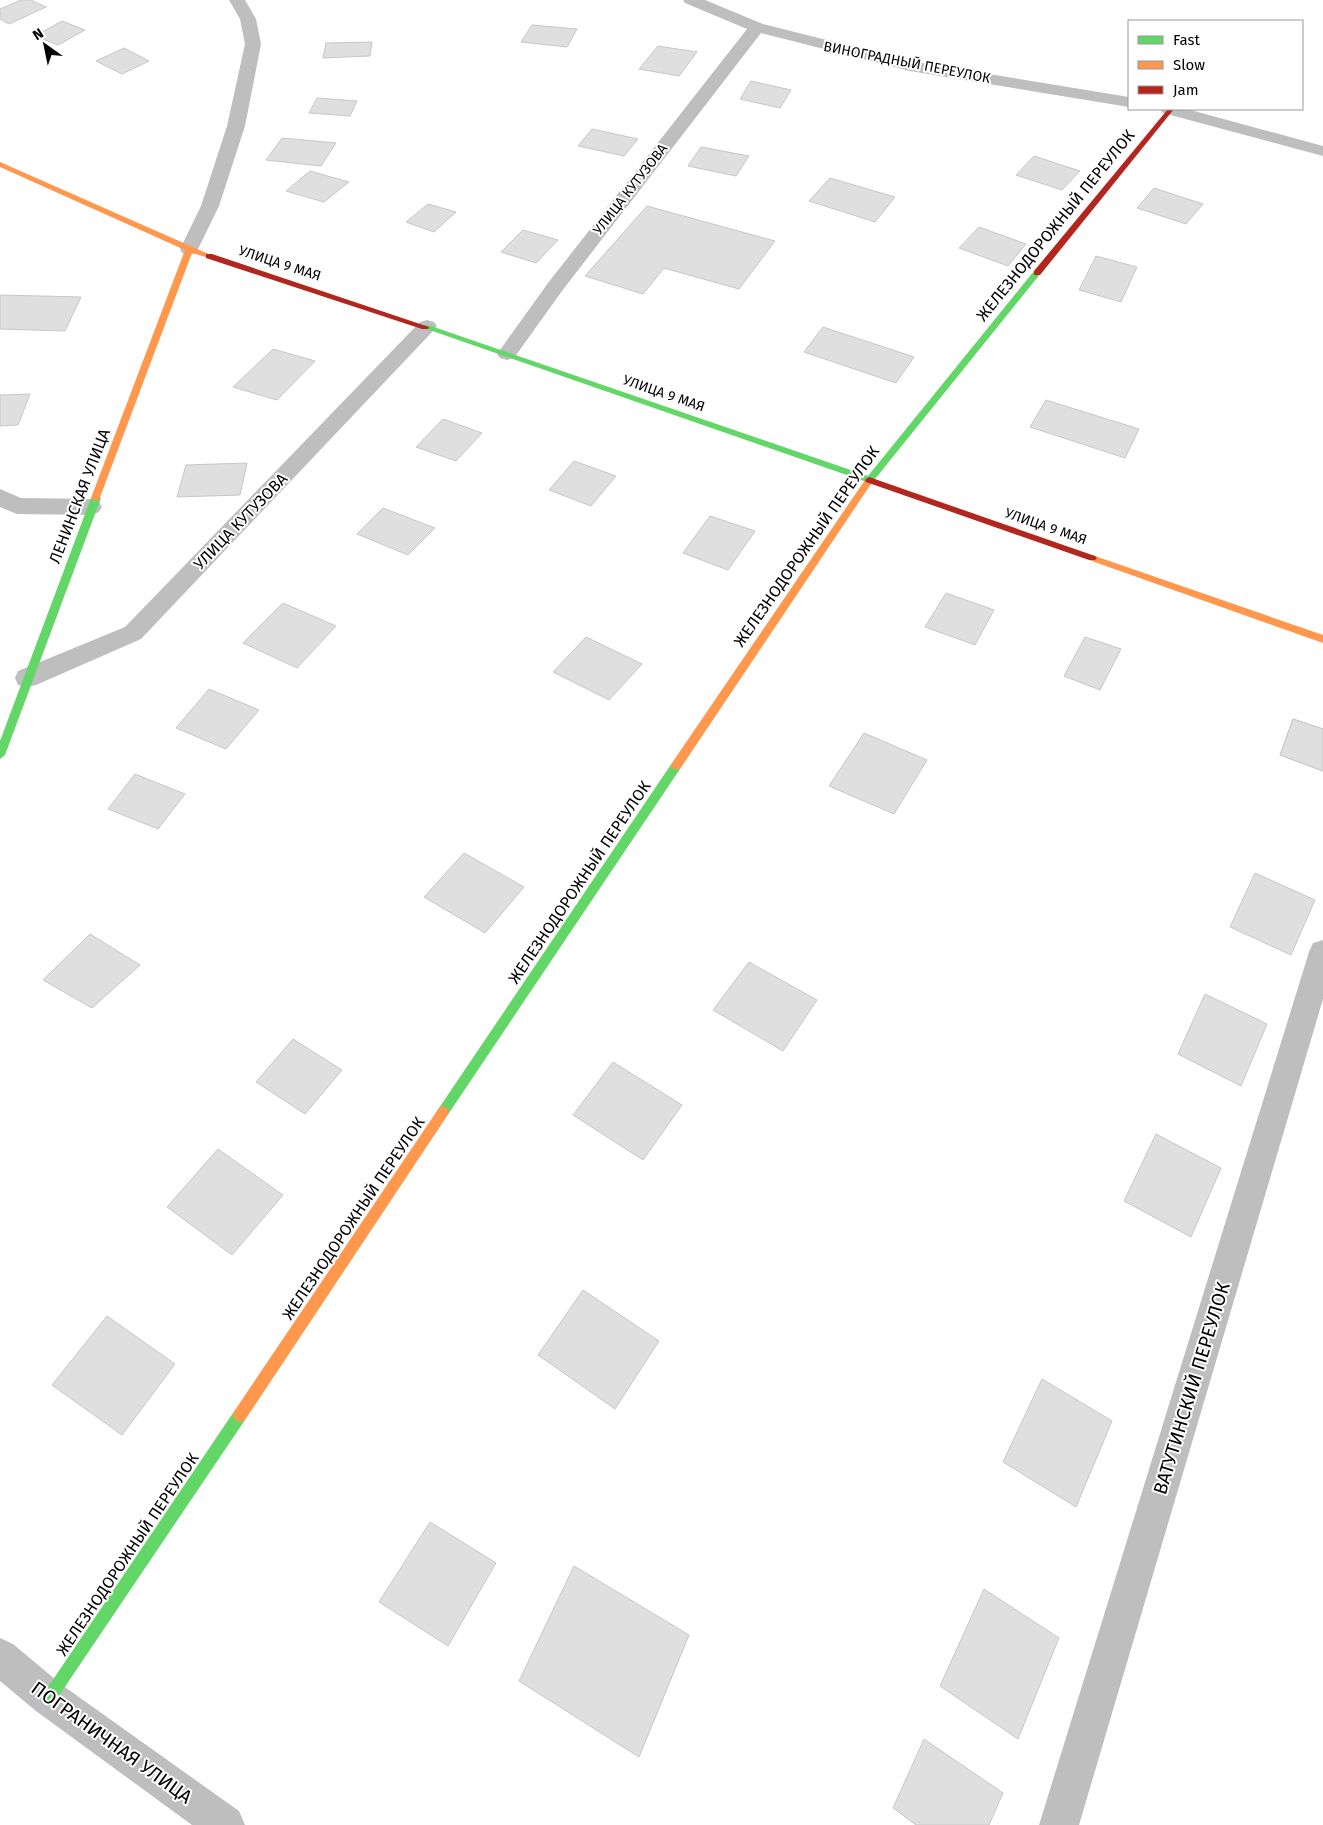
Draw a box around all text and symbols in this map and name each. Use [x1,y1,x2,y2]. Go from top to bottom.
north arrow [20,20,70,70]
legend [1128,20,1303,110]
text: N [30,25,47,44]
text: Fast [1173,31,1200,49]
street label: ВИНОГРАДНЫЙ ПЕРЕУЛОК [822,38,992,87]
text: Slow [1173,56,1205,74]
text: Jam [1173,81,1199,99]
street label: ЖЕЛЕЗНОДОРОЖНЫЙ ПЕРЕУЛОК [972,125,1139,325]
street label: УЛИЦА КУТУЗОВА [590,140,671,238]
street label: УЛИЦА 9 МАЯ [237,242,323,285]
street label: УЛИЦА 9 МАЯ [621,372,707,415]
street label: ЛЕНИНСКАЯ УЛИЦА [45,425,114,566]
street label: ЖЕЛЕЗНОДОРОЖНЫЙ ПЕРЕУЛОК [730,442,883,650]
street label: УЛИЦА КУТУЗОВА [190,469,292,573]
street label: УЛИЦА 9 МАЯ [1003,505,1089,548]
street label: ЖЕЛЕЗНОДОРОЖНЫЙ ПЕРЕУЛОК [504,777,655,987]
street label: ЖЕЛЕЗНОДОРОЖНЫЙ ПЕРЕУЛОК [278,1113,429,1323]
street label: ВАТУТИНСКИЙ ПЕРЕУЛОК [1148,1279,1235,1497]
street label: ЖЕЛЕЗНОДОРОЖНЫЙ ПЕРЕУЛОК [52,1449,203,1659]
street label: ПОГРАНИЧНАЯ УЛИЦА [27,1676,197,1809]

